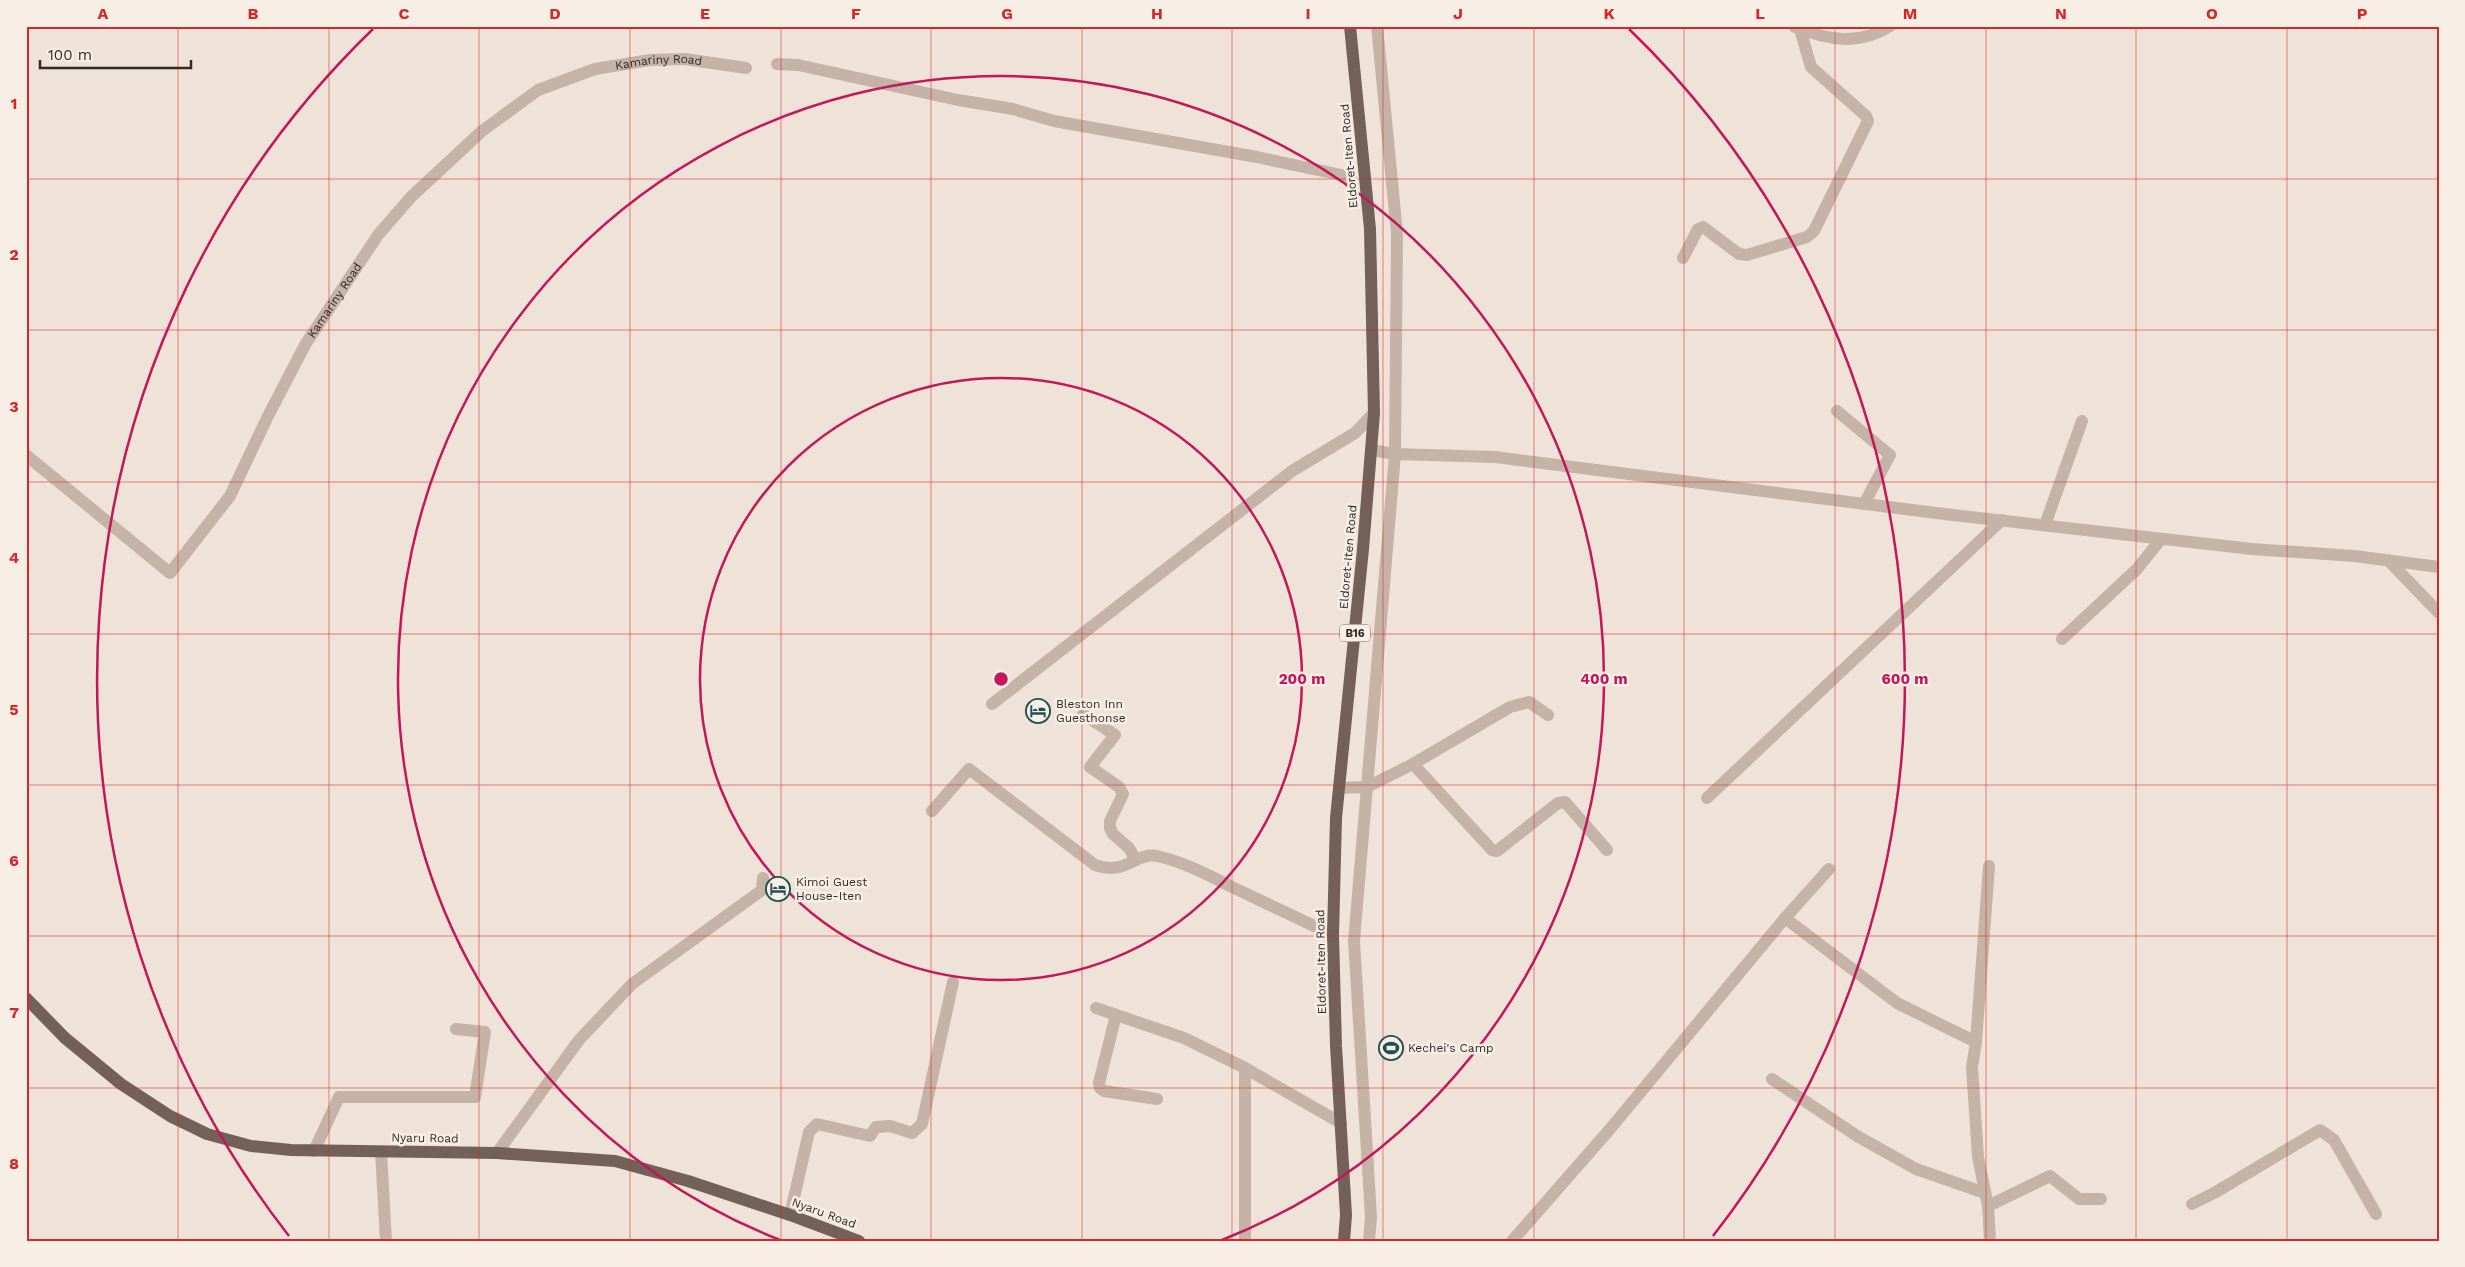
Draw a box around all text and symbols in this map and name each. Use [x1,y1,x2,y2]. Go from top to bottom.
text: A [98,4,109,23]
text: B [248,4,259,23]
text: C [399,4,410,23]
text: D [549,4,561,23]
text: E [700,4,710,23]
text: F [851,4,861,23]
text: G [1001,4,1013,23]
text: H [1151,4,1163,23]
text: I [1305,4,1311,23]
text: J [1453,4,1463,23]
text: K [1603,4,1615,23]
text: L [1755,4,1765,23]
text: M [1903,4,1917,23]
text: N [2055,4,2067,23]
text: O [2206,4,2218,23]
text: P [2357,4,2368,23]
scale bar [40,38,191,70]
text: 100 m [48,46,92,64]
street label: Kamariny Road [614,52,703,73]
text: 1 [11,94,17,113]
street label: Eldoret-Iten Road [1337,103,1361,209]
text: 2 [9,245,19,264]
street label: Kamariny Road [305,260,365,341]
text: 3 [9,397,19,416]
street label: Eldoret-Iten Road [1336,504,1360,610]
text: 4 [9,548,19,567]
road number: B16 [1340,624,1370,641]
centre of rings [992,670,1010,688]
text: 200 m [1279,670,1325,688]
text: 400 m [1580,670,1628,688]
text: 600 m [1882,670,1928,688]
place label: Bleston Inn Guesthonse [1056,697,1126,725]
hotel icon: Bleston Inn Guesthonse [1025,698,1051,724]
text: 5 [9,700,19,719]
text: 6 [9,851,19,870]
place label: Kimoi Guest House-Iten [796,875,867,903]
hotel icon: Kimoi Guest House-Iten [765,876,791,902]
street label: Eldoret-Iten Road [1313,909,1329,1015]
text: 7 [9,1003,19,1022]
sports icon: Kechei's Camp [1378,1035,1404,1061]
place label: Kechei's Camp [1408,1041,1494,1055]
street label: Nyaru Road [391,1130,459,1146]
text: 8 [9,1154,19,1173]
street label: Nyaru Road [790,1195,858,1231]

